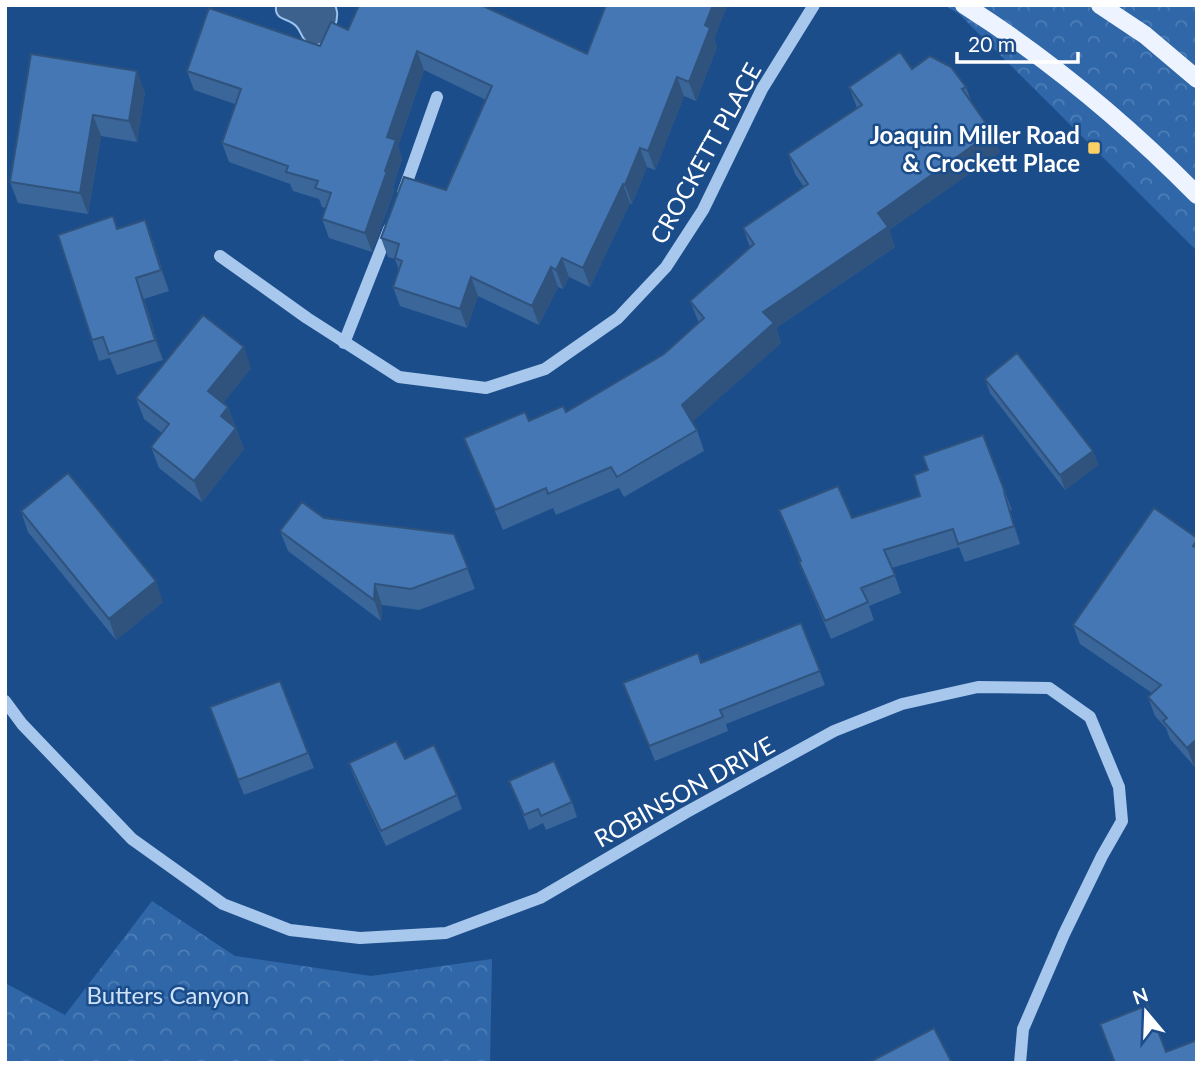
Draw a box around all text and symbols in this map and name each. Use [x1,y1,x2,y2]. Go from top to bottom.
scale bar [957,21,1078,65]
text: 20 m [968,31,1015,56]
street label: CROCKETT PLACE [643,58,767,248]
place label: Joaquin Miller Road & Crockett Place [870,120,1080,177]
marker: Joaquin Miller Road & Crockett Place [1086,140,1102,156]
street label: ROBINSON DRIVE [589,729,779,853]
north arrow [1111,977,1181,1047]
park label: Butters Canyon [87,980,249,1009]
text: N [1130,982,1151,1009]

